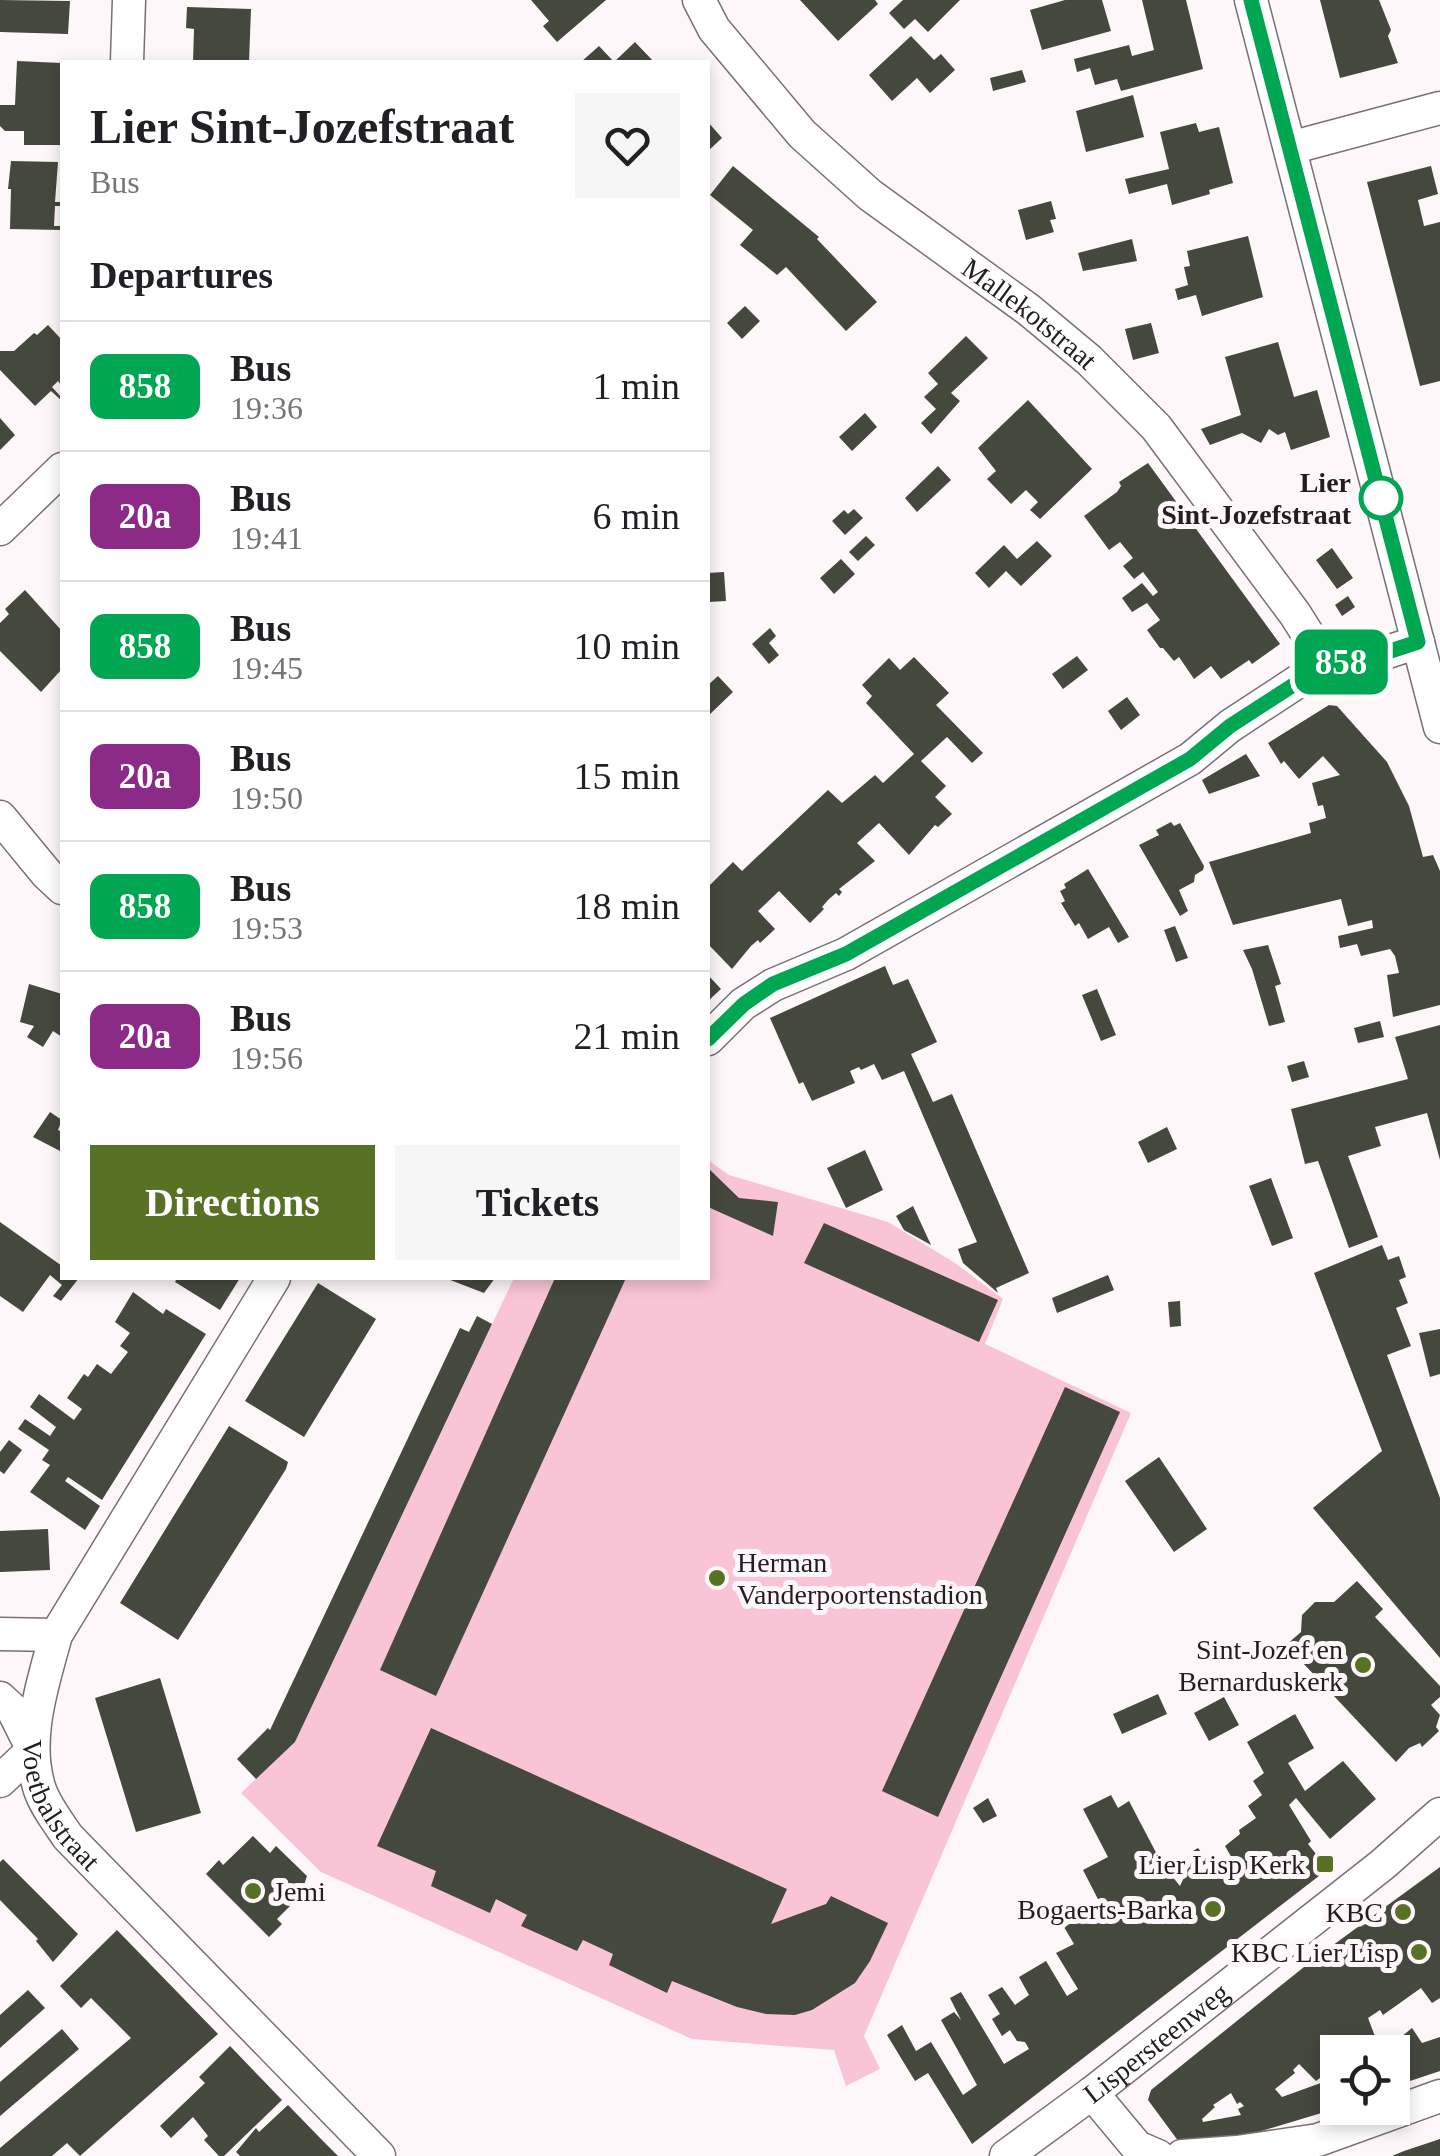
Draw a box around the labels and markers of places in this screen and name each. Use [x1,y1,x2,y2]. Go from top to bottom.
place label: Lier Sint-Jozefstraat [1161,467,1352,530]
marker: Lier Sint-Jozefstraat [1360,477,1402,519]
place label: Herman Vanderpoortenstadion [737,1547,983,1610]
marker: Herman Vanderpoortenstadion [706,1567,728,1589]
place label: Sint-Jozef en Bernarduskerk [1178,1634,1343,1697]
marker: Sint-Jozef en Bernarduskerk [1352,1654,1374,1676]
place label: Lier Lisp Kerk [1139,1849,1305,1880]
marker: Lier Lisp Kerk [1314,1853,1336,1875]
place label: Jemi [273,1876,326,1907]
marker: Jemi [242,1880,264,1902]
place label: Bogaerts-Barka [1017,1894,1194,1925]
place label: KBC [1325,1897,1383,1928]
marker: Bogaerts-Barka [1202,1898,1224,1920]
marker: KBC [1392,1901,1414,1923]
place label: KBC Lier Lisp [1231,1937,1399,1968]
marker: KBC Lier Lisp [1408,1941,1430,1963]

